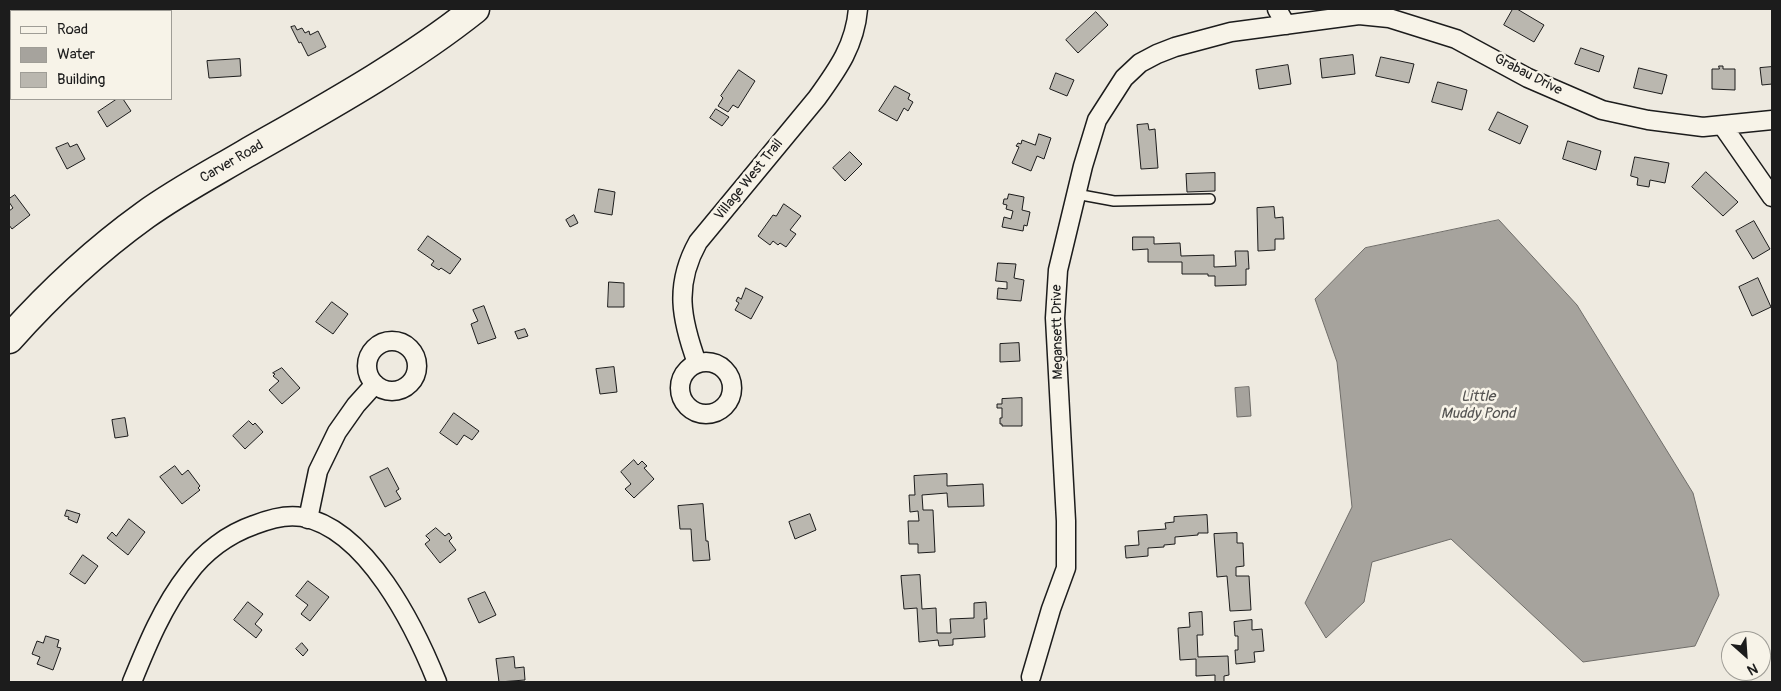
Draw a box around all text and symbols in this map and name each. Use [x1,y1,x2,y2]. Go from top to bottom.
legend [10,10,172,100]
text: Road [57,20,88,39]
text: Water [57,45,95,64]
street label: Grabau Drive [1491,51,1565,99]
text: Building [57,70,105,89]
street label: Village West Trail [711,136,787,224]
street label: Carver Road [197,137,267,187]
street label: Megansett Drive [1049,284,1067,380]
water label: Little Muddy Pond [1441,388,1515,423]
north arrow [1721,631,1771,681]
text: N [1744,659,1760,679]

